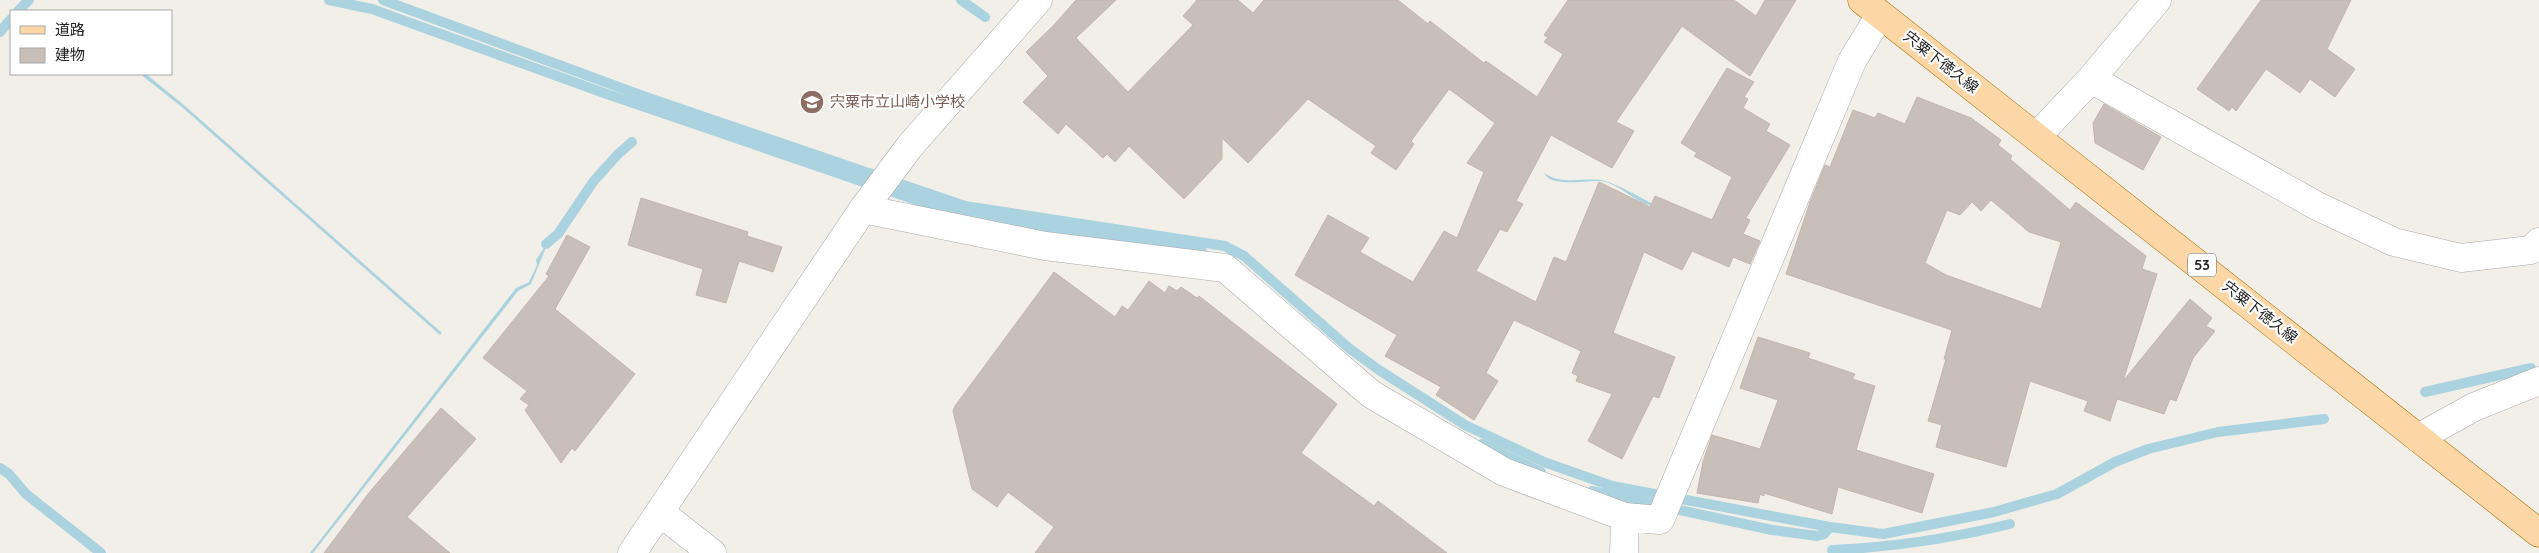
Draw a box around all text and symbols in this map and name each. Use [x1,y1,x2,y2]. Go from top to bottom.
legend [10,10,172,75]
text: 道路 [55,20,85,39]
street label: 宍粟下徳久線 [1900,26,1983,97]
text: 建物 [55,45,85,64]
school or university icon: 宍粟市立山崎小学校 [799,89,825,115]
place label: 宍粟市立山崎小学校 [830,92,965,111]
road number: 53 [2188,254,2216,276]
street label: 宍粟下徳久線 [2219,276,2302,347]

